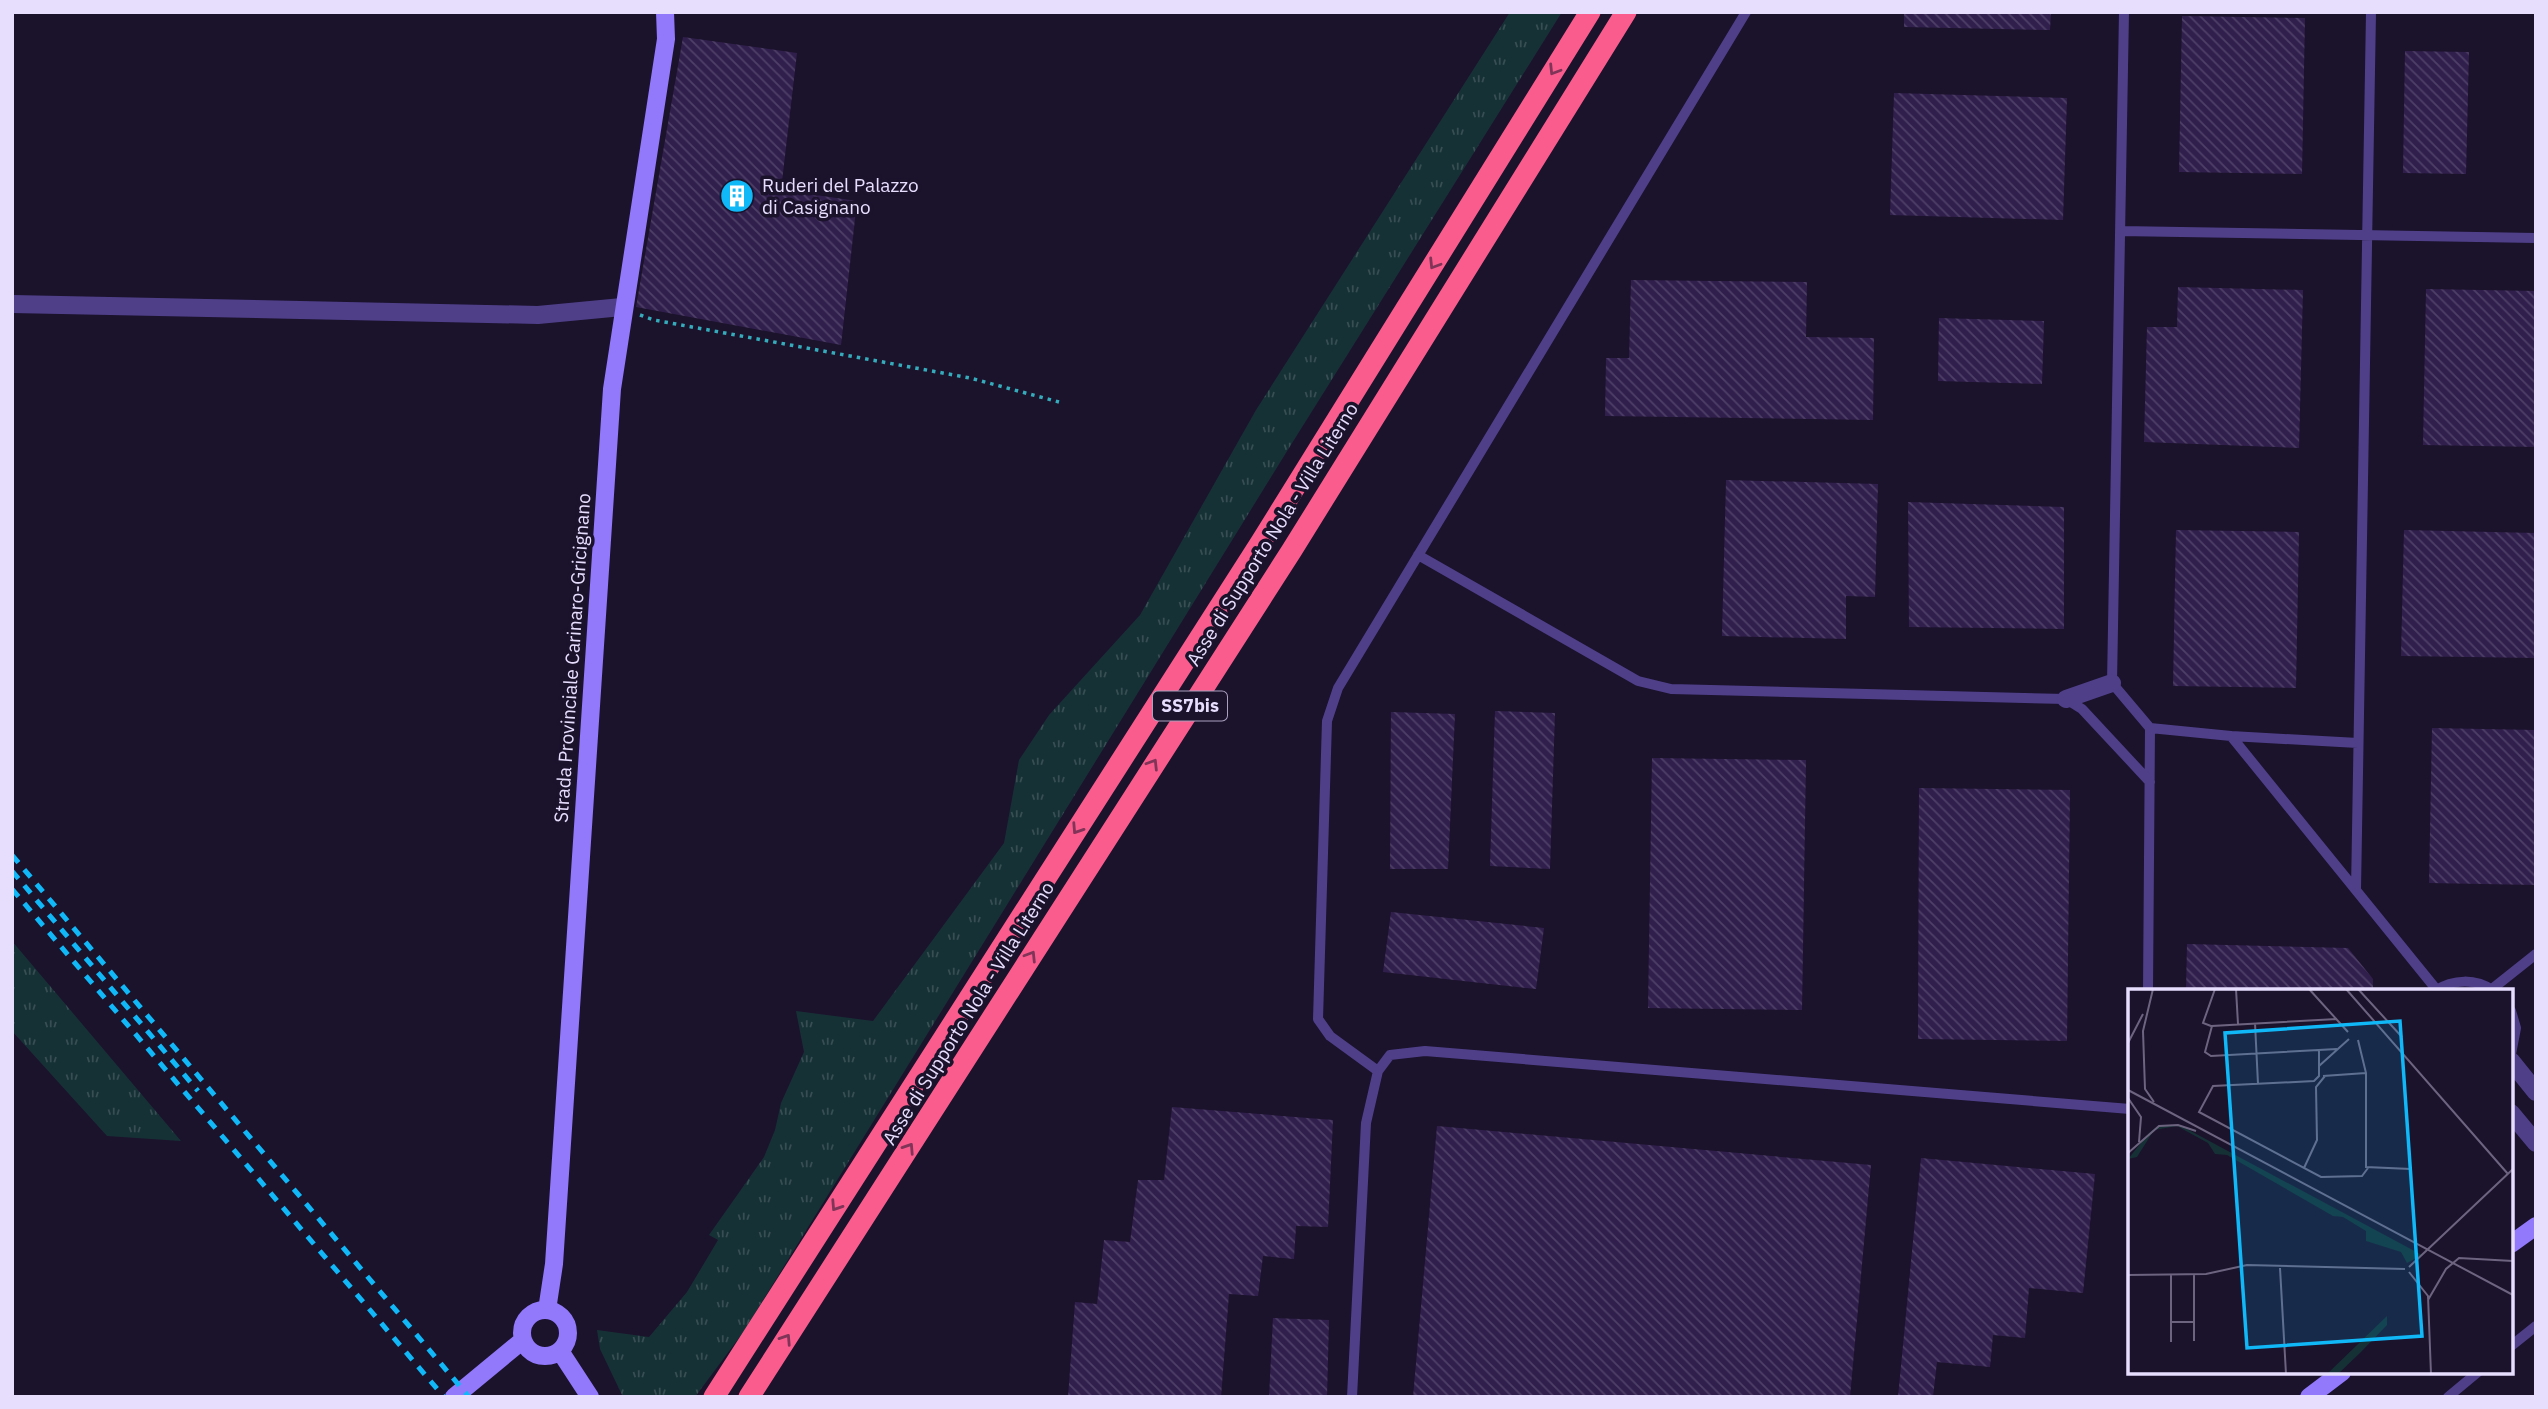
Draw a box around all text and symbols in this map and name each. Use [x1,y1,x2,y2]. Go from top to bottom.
one-way arrow [1549,63,1562,76]
place label: Ruderi del Palazzo di Casignano [762,173,919,219]
building icon: Ruderi del Palazzo di Casignano [718,177,756,215]
one-way arrow [1429,256,1442,269]
street label: Asse di Supporto Nola - Villa Literno [1181,398,1363,670]
street label: Strada Provinciale Carinaro-Gricignano [549,492,595,824]
road number: SS7bis [1153,692,1227,720]
one-way arrow [1145,759,1158,772]
one-way arrow [1073,821,1086,834]
street label: Asse di Supporto Nola - Villa Literno [877,877,1059,1149]
one-way arrow [1023,951,1036,964]
inset map [2128,989,2513,1374]
one-way arrow [901,1143,914,1156]
one-way arrow [831,1199,844,1212]
one-way arrow [778,1334,791,1347]

